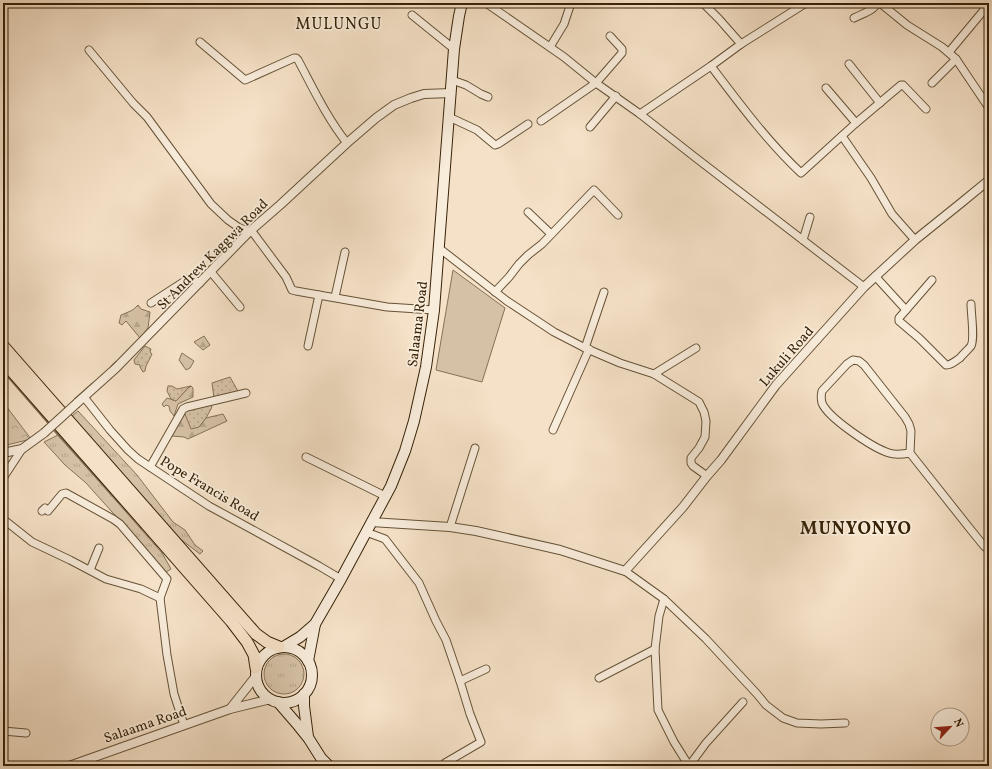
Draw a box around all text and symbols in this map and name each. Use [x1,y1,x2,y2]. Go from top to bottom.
district label: MULUNGU [296,14,382,36]
street label: St Andrew Kaggwa Road [153,195,273,315]
street label: Salaama Road [404,280,433,368]
street label: Lukuli Road [756,323,819,391]
street label: Pope Francis Road [156,452,262,526]
district label: MUNYONYO [800,517,912,542]
street label: Salaama Road [101,702,190,748]
north arrow [930,707,970,747]
text: N [949,716,966,730]

